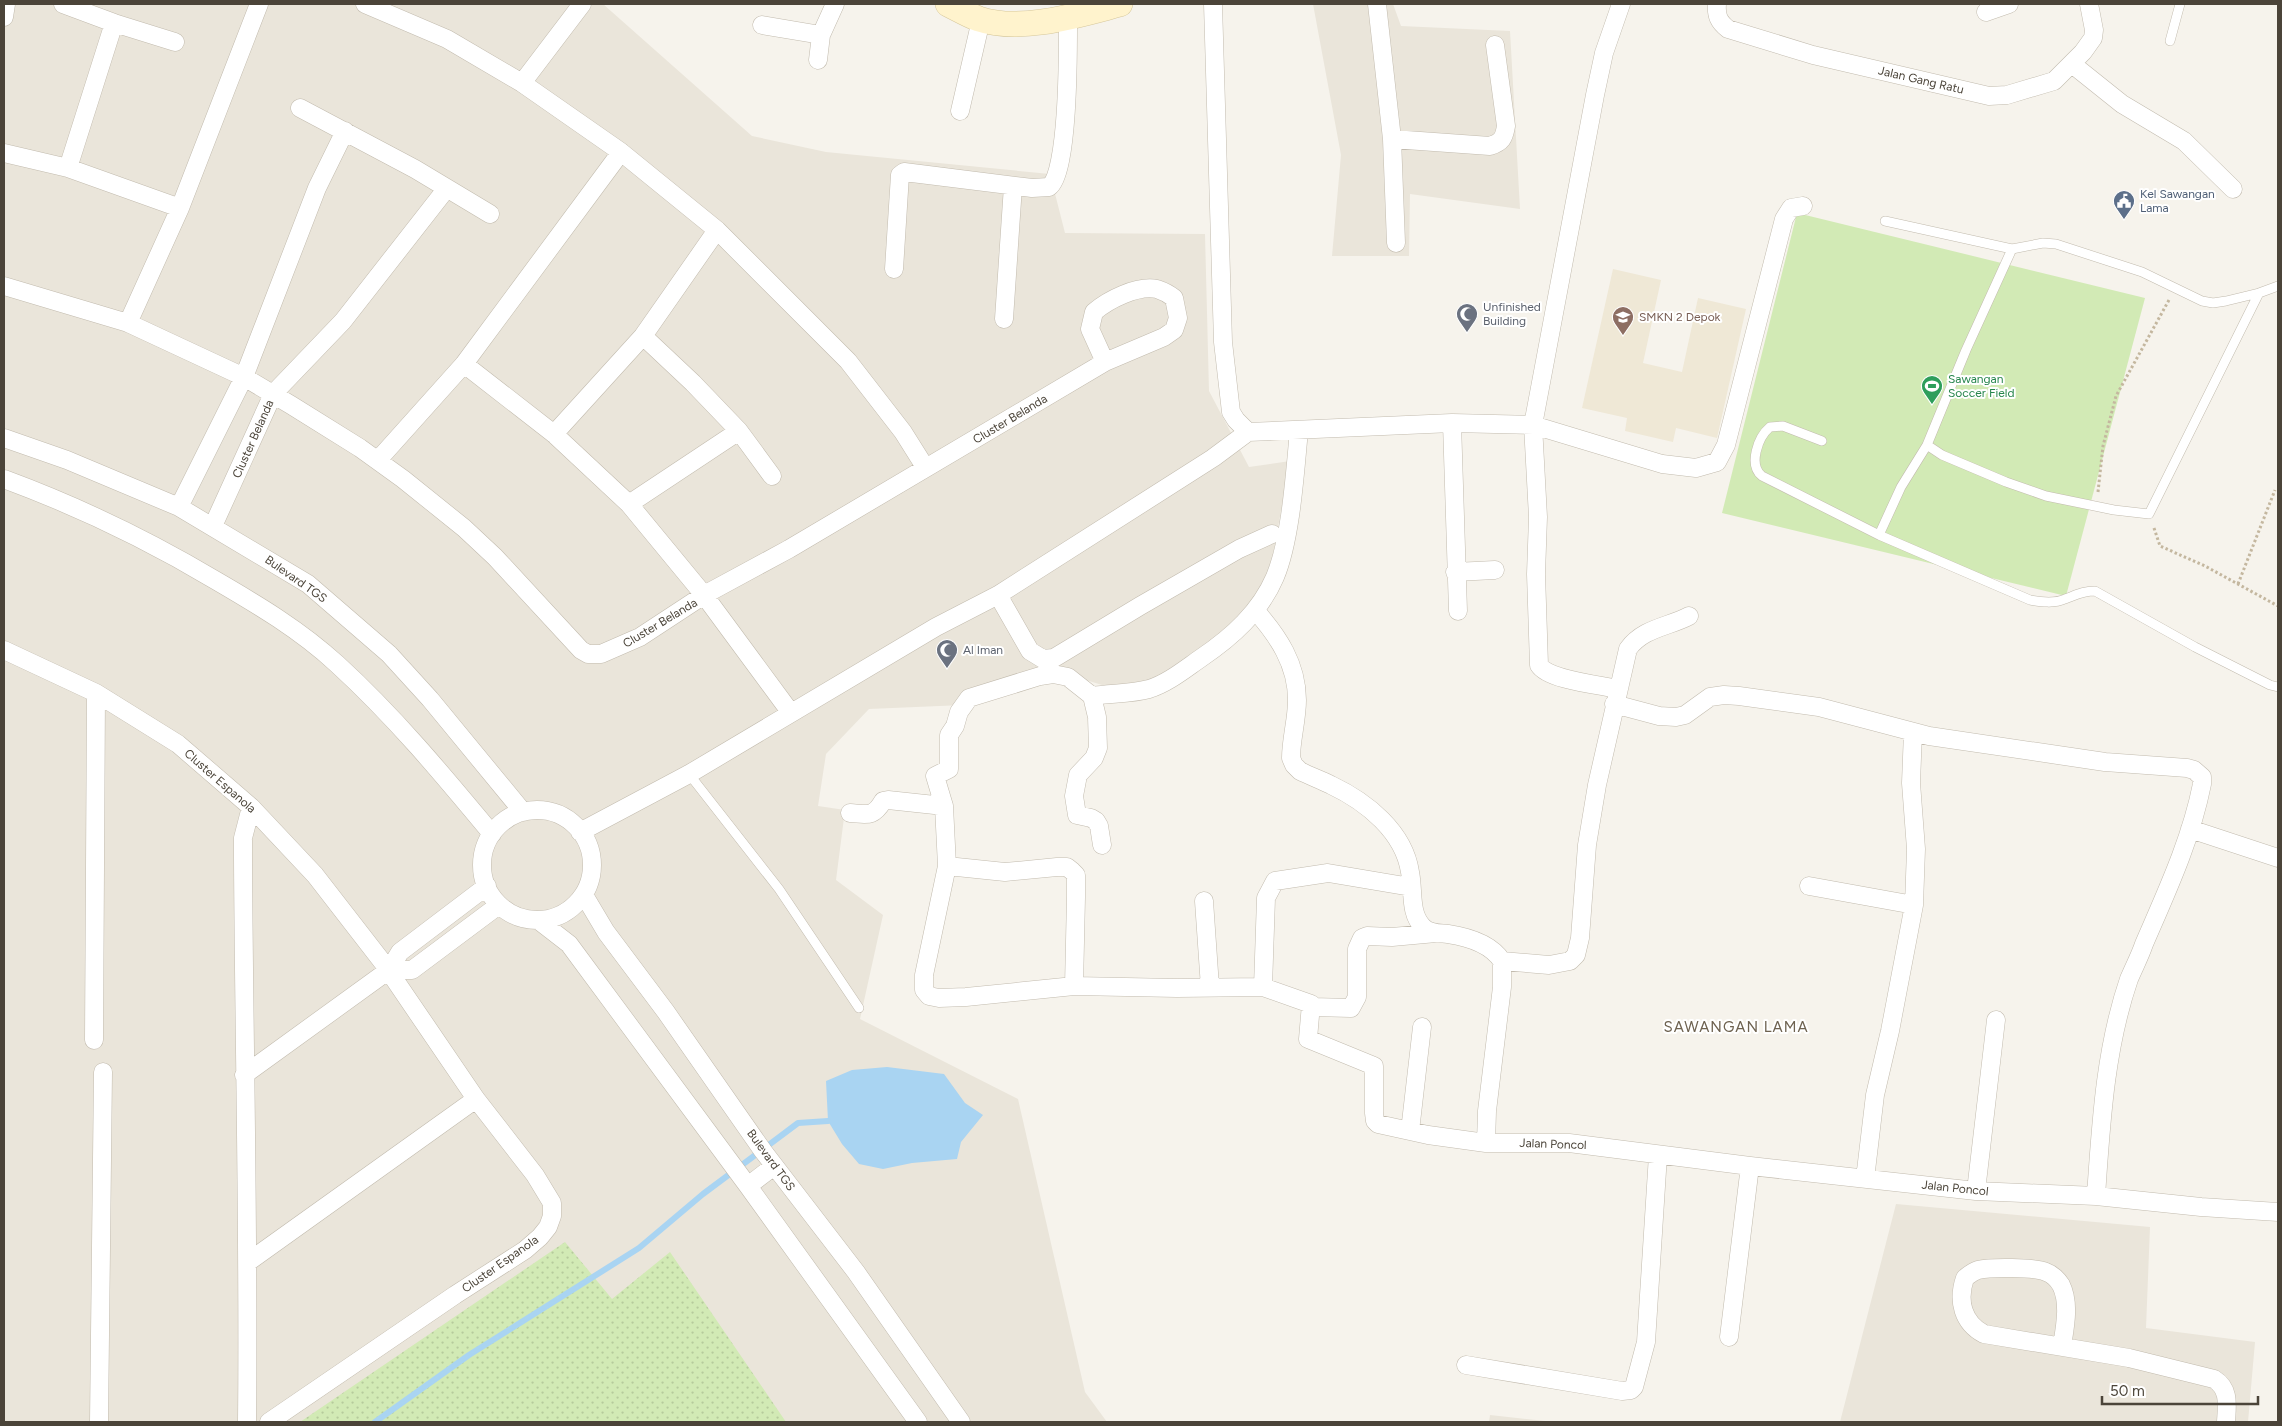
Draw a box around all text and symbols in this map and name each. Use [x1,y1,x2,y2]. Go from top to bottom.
street label: Jalan Gang Ratu [1877,63,1965,97]
place label: Kel Sawangan Lama [2140,187,2215,215]
public building icon: Kel Sawangan Lama [2112,189,2136,220]
place label: Unfinished Building [1483,300,1541,328]
mosque icon: Unfinished Building [1455,302,1479,333]
school or university icon: SMKN 2 Depok [1611,305,1635,336]
place label: SMKN 2 Depok [1639,310,1721,324]
place label: Sawangan Soccer Field [1948,372,2014,400]
sports icon: Sawangan Soccer Field [1920,374,1944,405]
street label: Cluster Belanda [970,391,1050,447]
street label: Cluster Belanda [229,398,277,480]
street label: Bulevard TGS [262,552,330,606]
street label: Cluster Belanda [620,595,700,651]
mosque icon: Al Iman [935,638,959,669]
place label: Al Iman [963,643,1003,657]
street label: Cluster Espanola [181,746,259,816]
district label: SAWANGAN LAMA [1663,1018,1809,1036]
street label: Bulevard TGS [744,1127,798,1193]
street label: Jalan Poncol [1519,1136,1587,1152]
street label: Jalan Poncol [1921,1178,1989,1198]
street label: Cluster Espanola [459,1232,541,1296]
scale bar [2102,1374,2258,1406]
text: 50 m [2110,1382,2145,1400]

